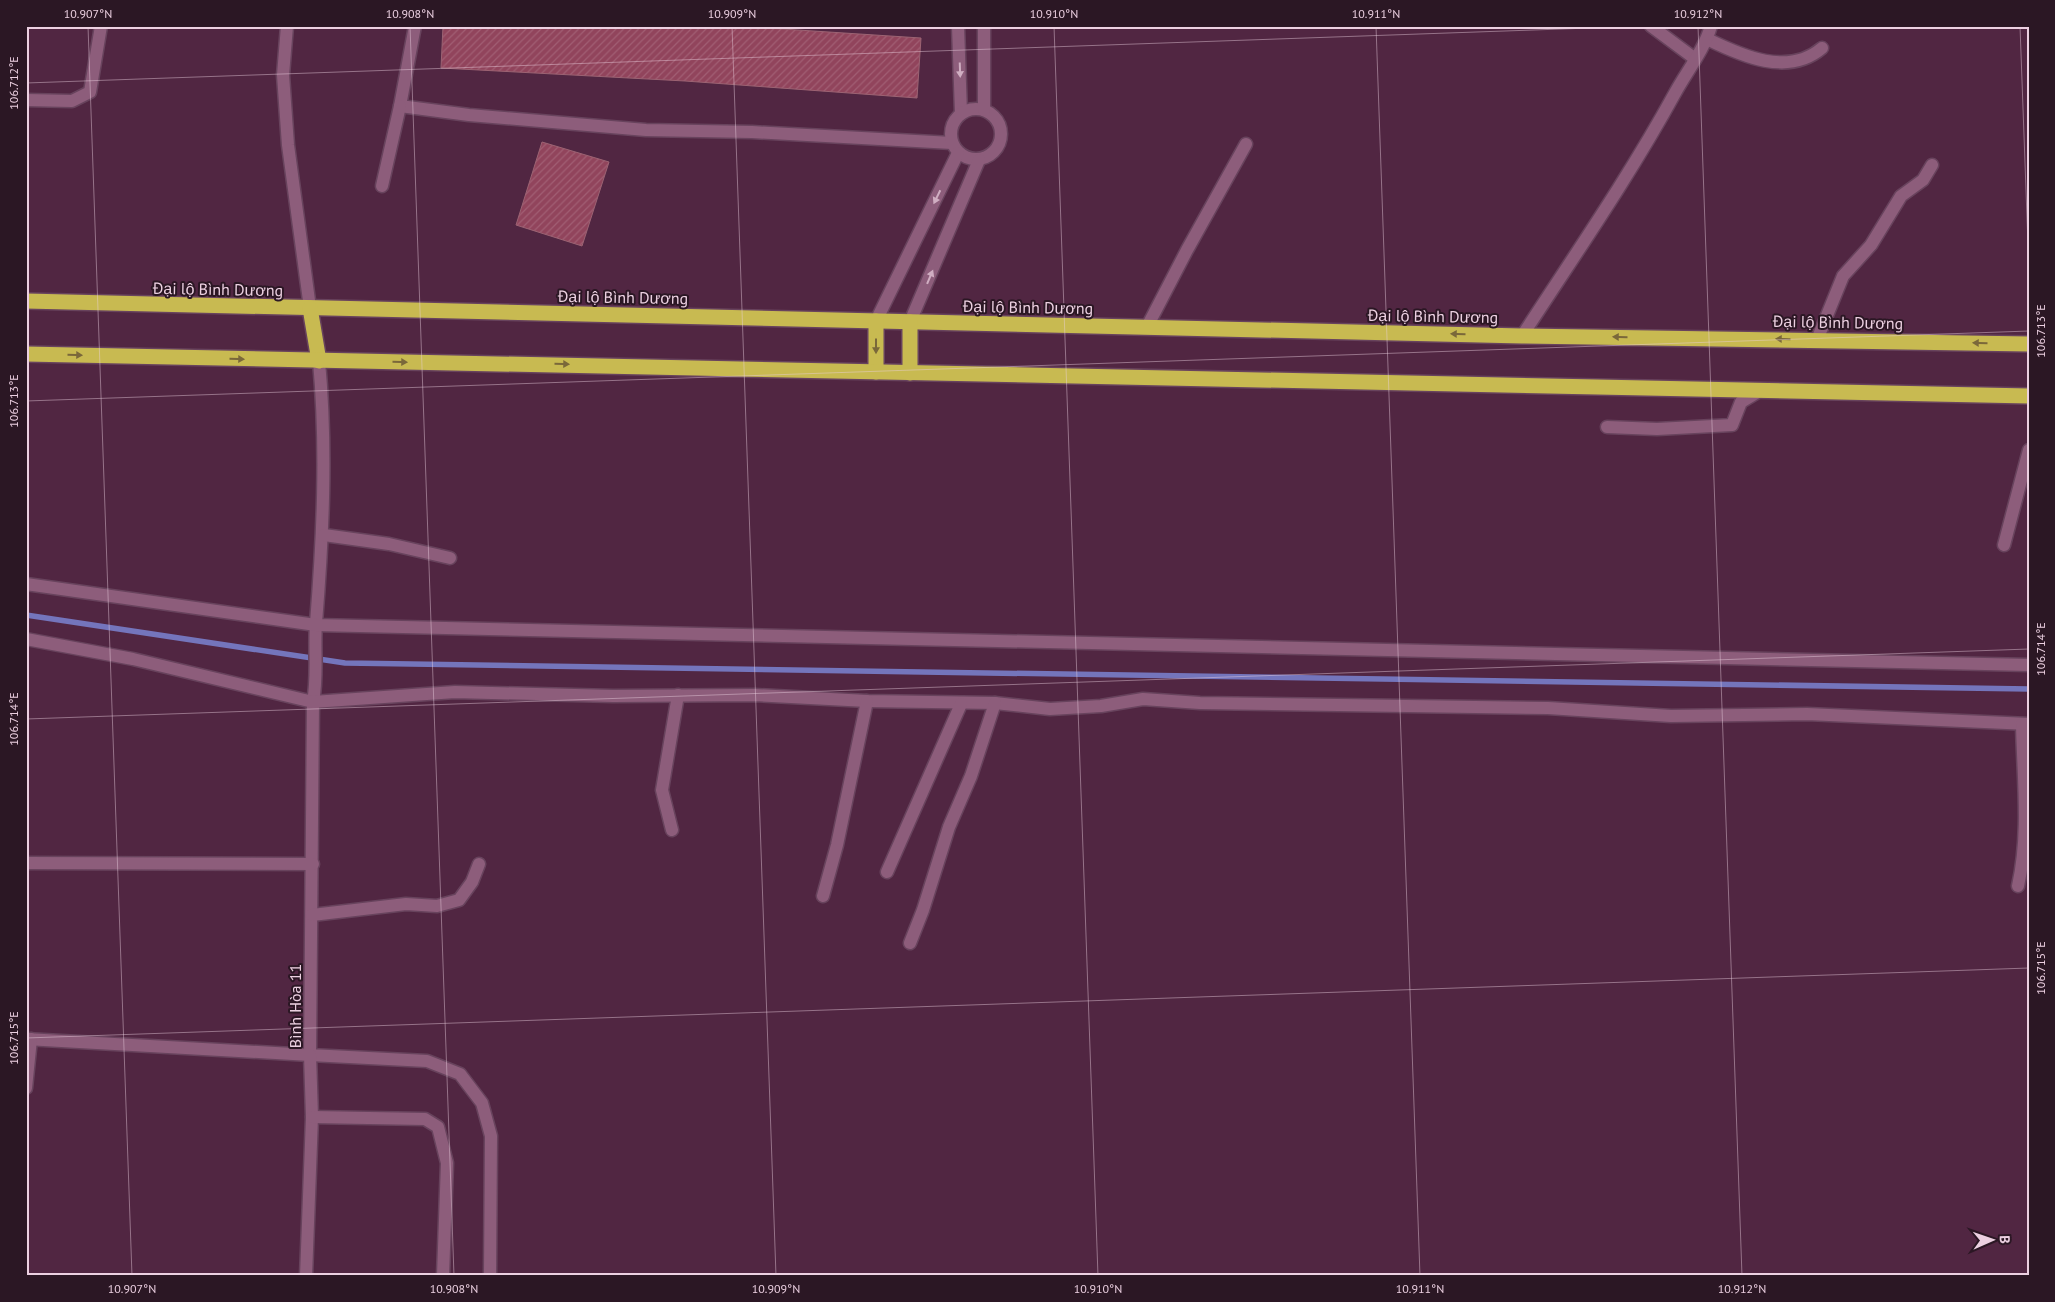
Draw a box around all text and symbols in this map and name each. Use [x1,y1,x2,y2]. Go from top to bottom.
text: 10.907°N [64,6,112,21]
text: 10.908°N [386,6,434,21]
text: 10.909°N [708,6,756,21]
text: 10.910°N [1030,6,1078,21]
text: 10.911°N [1352,6,1400,21]
text: 10.912°N [1674,6,1722,21]
text: 106.712°E [6,56,21,110]
one-way arrow [956,62,964,78]
one-way arrow [932,190,940,204]
one-way arrow [926,270,934,284]
street label: Đại lộ Bình Dương [152,278,283,300]
street label: Đại lộ Bình Dương [557,286,688,308]
street label: Đại lộ Bình Dương [962,296,1093,318]
text: 106.713°E [2033,304,2048,358]
street label: Đại lộ Bình Dương [1367,305,1498,327]
street label: Đại lộ Bình Dương [1772,311,1903,333]
one-way arrow [1449,330,1465,338]
one-way arrow [1612,332,1628,340]
one-way arrow [1774,335,1790,343]
one-way arrow [872,339,880,355]
one-way arrow [1972,339,1988,347]
one-way arrow [67,351,83,359]
one-way arrow [230,355,246,363]
one-way arrow [392,358,408,366]
one-way arrow [555,360,571,368]
text: 106.713°E [6,374,21,428]
text: 106.714°E [2033,622,2048,676]
text: 106.714°E [6,692,21,746]
text: 106.715°E [2033,941,2048,995]
street label: Bình Hòa 11 [285,964,305,1048]
text: 106.715°E [6,1011,21,1065]
north arrow [1968,1214,2018,1264]
text: B [1996,1235,2014,1244]
text: 10.907°N [108,1281,156,1296]
text: 10.908°N [430,1281,478,1296]
text: 10.909°N [752,1281,800,1296]
text: 10.910°N [1074,1281,1122,1296]
text: 10.911°N [1396,1281,1444,1296]
text: 10.912°N [1718,1281,1766,1296]

